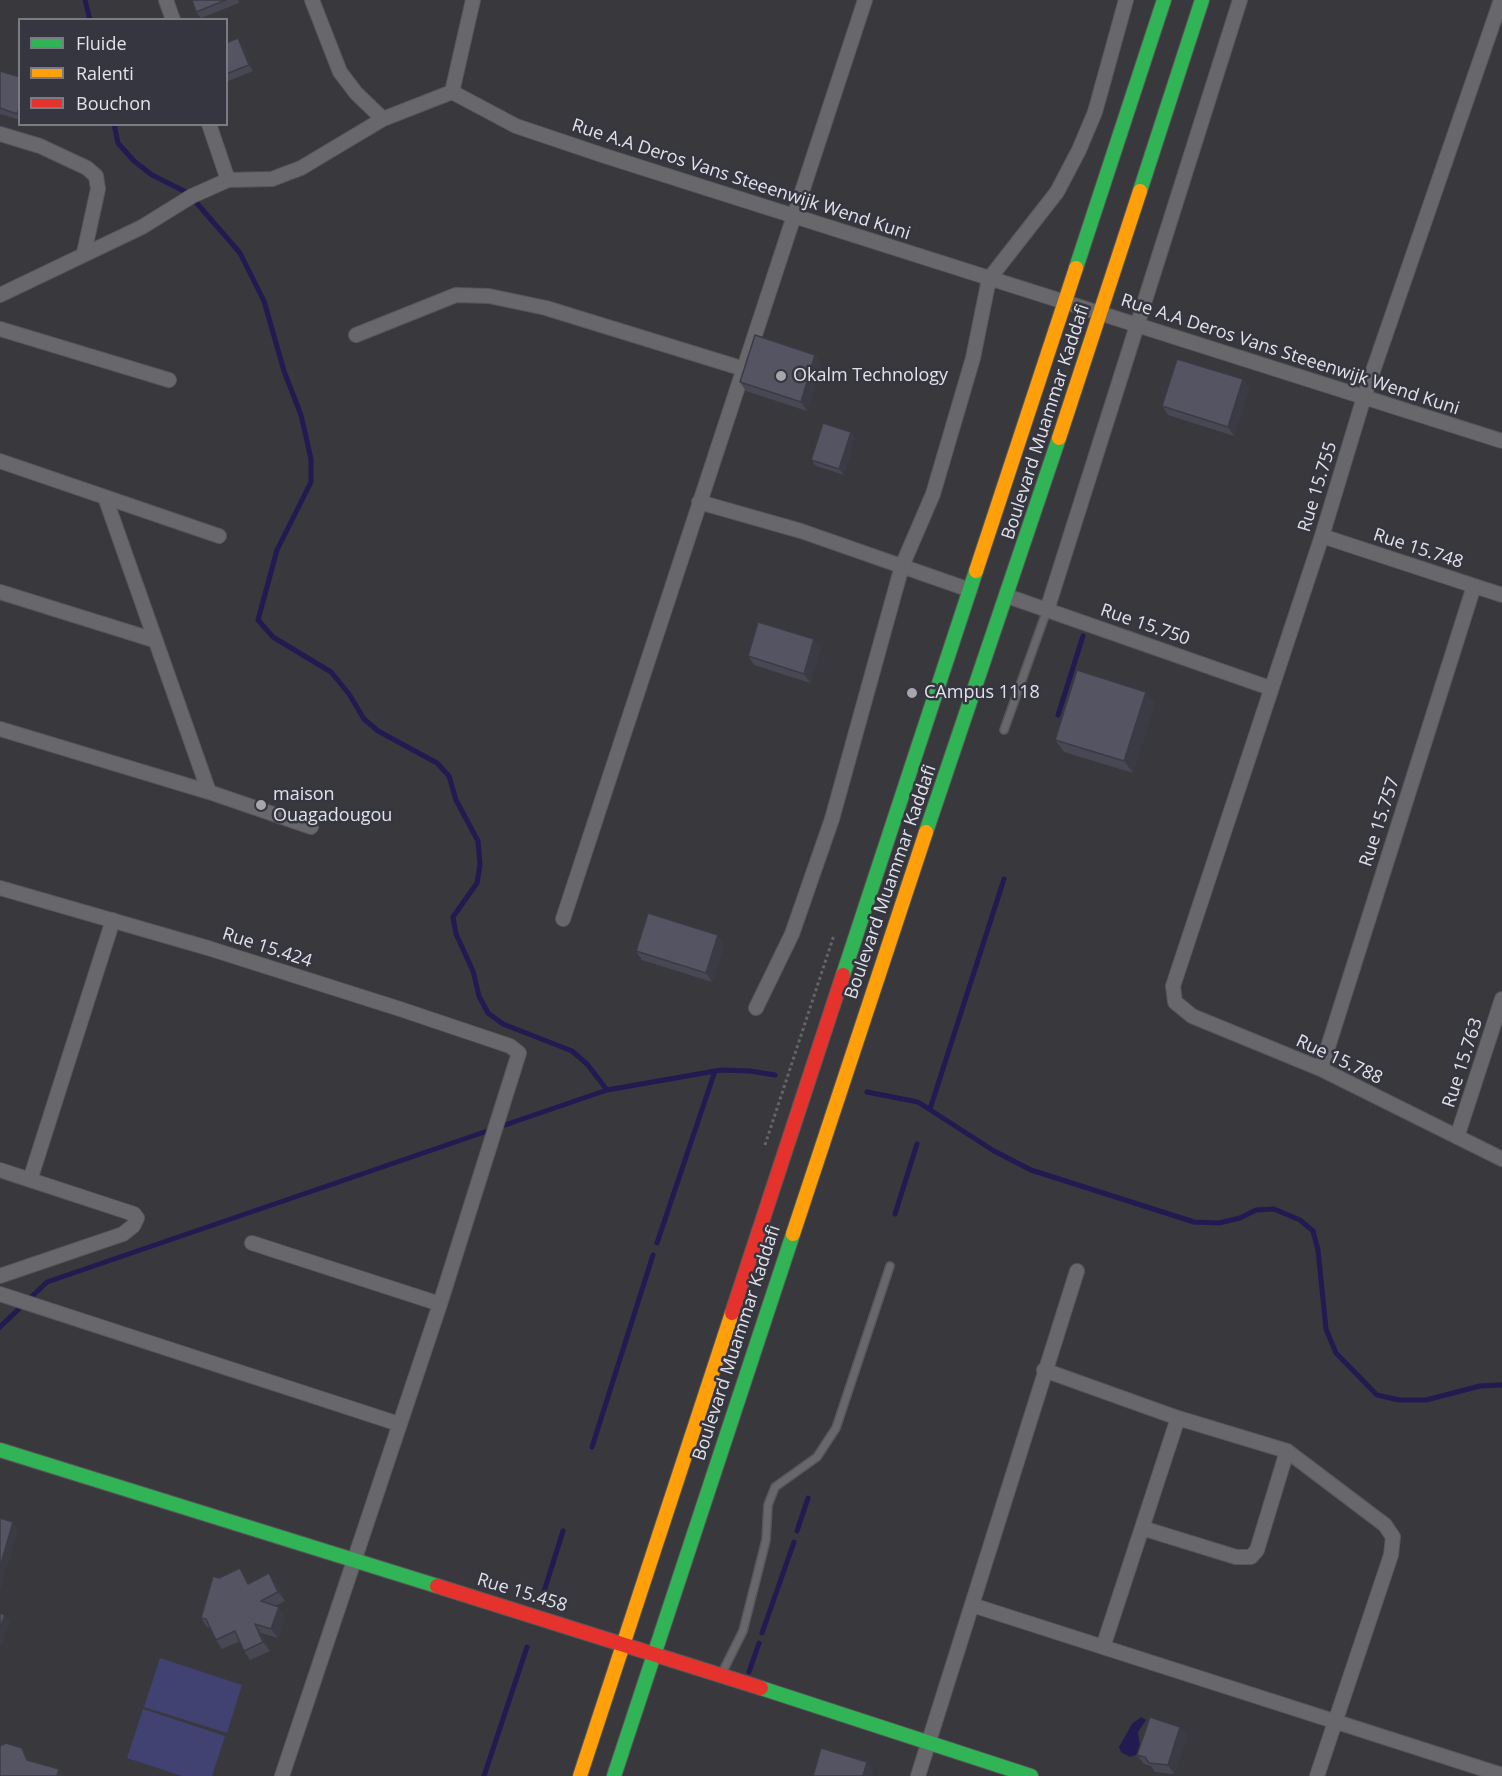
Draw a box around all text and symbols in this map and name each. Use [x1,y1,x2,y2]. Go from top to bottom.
legend [18,18,228,126]
text: Fluide [76,31,127,55]
text: Ralenti [76,61,134,85]
text: Bouchon [76,91,151,115]
street label: Rue A.A Deros Vans Steeenwijk Wend Kuni [569,115,913,245]
street label: Rue A.A Deros Vans Steeenwijk Wend Kuni [1118,290,1462,420]
street label: Boulevard Muammar Kaddafi [998,301,1094,543]
place label: Okalm Technology [793,365,948,387]
marker: Okalm Technology [774,369,788,383]
street label: Rue 15.755 [1294,439,1342,535]
street label: Rue 15.748 [1370,524,1466,574]
street label: Rue 15.750 [1097,600,1193,650]
place label: CAmpus 1118 [924,682,1040,704]
marker: CAmpus 1118 [905,686,919,700]
street label: Boulevard Muammar Kaddafi [841,762,941,1002]
street label: Rue 15.757 [1355,774,1405,870]
place label: maison Ouagadougou [273,784,392,826]
marker: maison Ouagadougou [254,798,268,812]
street label: Rue 15.424 [219,923,315,973]
street label: Rue 15.763 [1438,1015,1488,1111]
street label: Rue 15.788 [1292,1031,1386,1089]
street label: Boulevard Muammar Kaddafi [689,1222,785,1464]
street label: Rue 15.458 [474,1569,570,1617]

